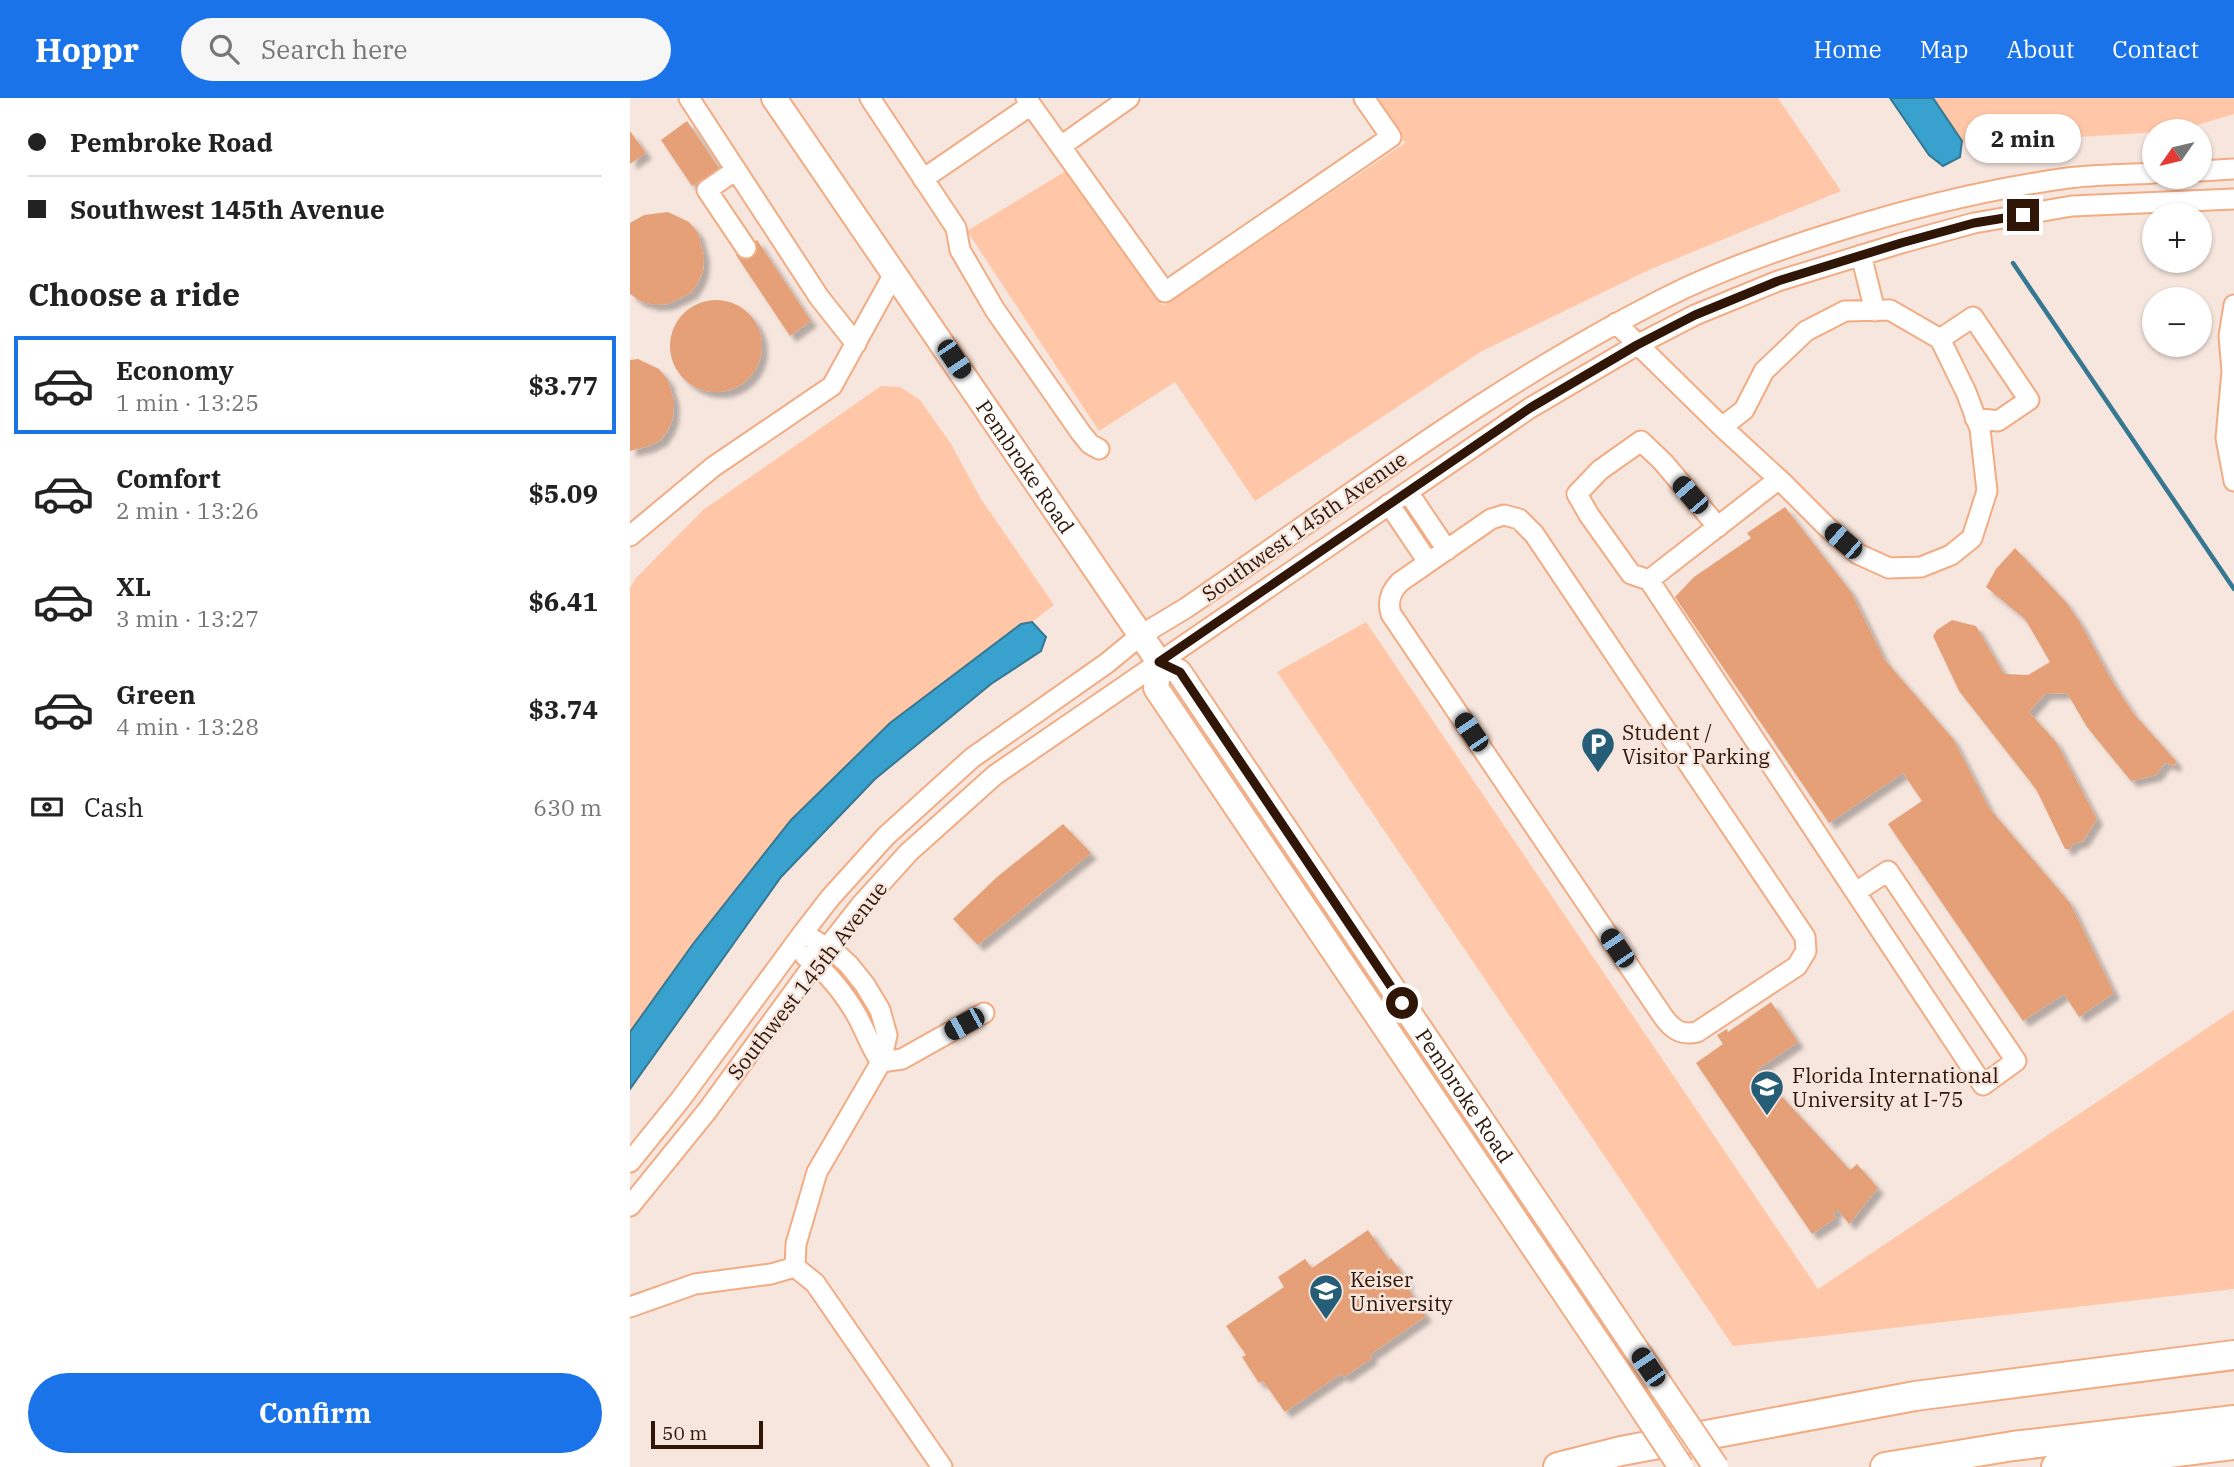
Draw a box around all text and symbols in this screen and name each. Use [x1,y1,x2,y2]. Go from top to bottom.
search box [181,18,671,81]
text: Hoppr [35,28,139,71]
icon: search [205,30,243,68]
text: Search here [261,32,408,66]
text: Home [1814,33,1882,65]
text: Map [1920,33,1968,65]
text: About [2006,33,2074,65]
text: Contact [2112,33,2199,65]
callout: 2 min [1965,114,2081,162]
north arrow [2142,119,2212,189]
map controls [2142,119,2212,357]
text: 2 min [1991,123,2055,153]
text: Pembroke Road [70,125,273,159]
text: Southwest 145th Avenue [70,192,385,226]
route end [2007,199,2039,231]
button: + [2142,203,2212,273]
text: Choose a ride [28,273,240,315]
button: − [2142,287,2212,357]
car [934,336,975,382]
text: Economy [116,353,234,387]
icon: car [32,354,95,417]
text: $3.77 [528,368,598,402]
text: 1 min · 13:25 [116,387,259,417]
street label: Pembroke Road [970,394,1081,539]
street label: Southwest 145th Avenue [1196,444,1412,608]
text: Comfort [116,461,221,495]
icon: car [32,462,95,525]
car [1669,472,1712,518]
text: $5.09 [528,476,598,510]
text: 2 min · 13:26 [116,495,259,525]
car [1821,519,1866,563]
text: XL [116,569,151,603]
icon: car [32,570,95,633]
text: $6.41 [528,584,598,618]
text: 3 min · 13:27 [116,603,259,633]
text: Green [116,677,196,711]
icon: car [32,678,95,741]
text: $3.74 [528,692,598,726]
car [1451,709,1492,755]
text: 4 min · 13:28 [116,711,259,741]
place label: Student / Visitor Parking [1622,718,1770,770]
parking icon: Student / Visitor Parking [1579,725,1617,774]
icon: cash [28,788,66,826]
text: Cash [84,790,144,824]
text: 630 m [533,792,602,822]
street label: Southwest 145th Avenue [721,875,893,1085]
car [1597,925,1638,971]
route start [1386,987,1418,1019]
car [941,1005,988,1043]
street label: Pembroke Road [1409,1023,1520,1168]
place label: Florida International University at I-75 [1792,1061,1999,1113]
school or university icon: Florida International University at I-75 [1748,1068,1786,1117]
place label: Keiser University [1350,1265,1453,1317]
school or university icon: Keiser University [1307,1272,1345,1321]
car [1628,1344,1669,1390]
button: Confirm [28,1373,602,1453]
scale bar [651,1418,763,1450]
text: 50 m [662,1421,707,1445]

